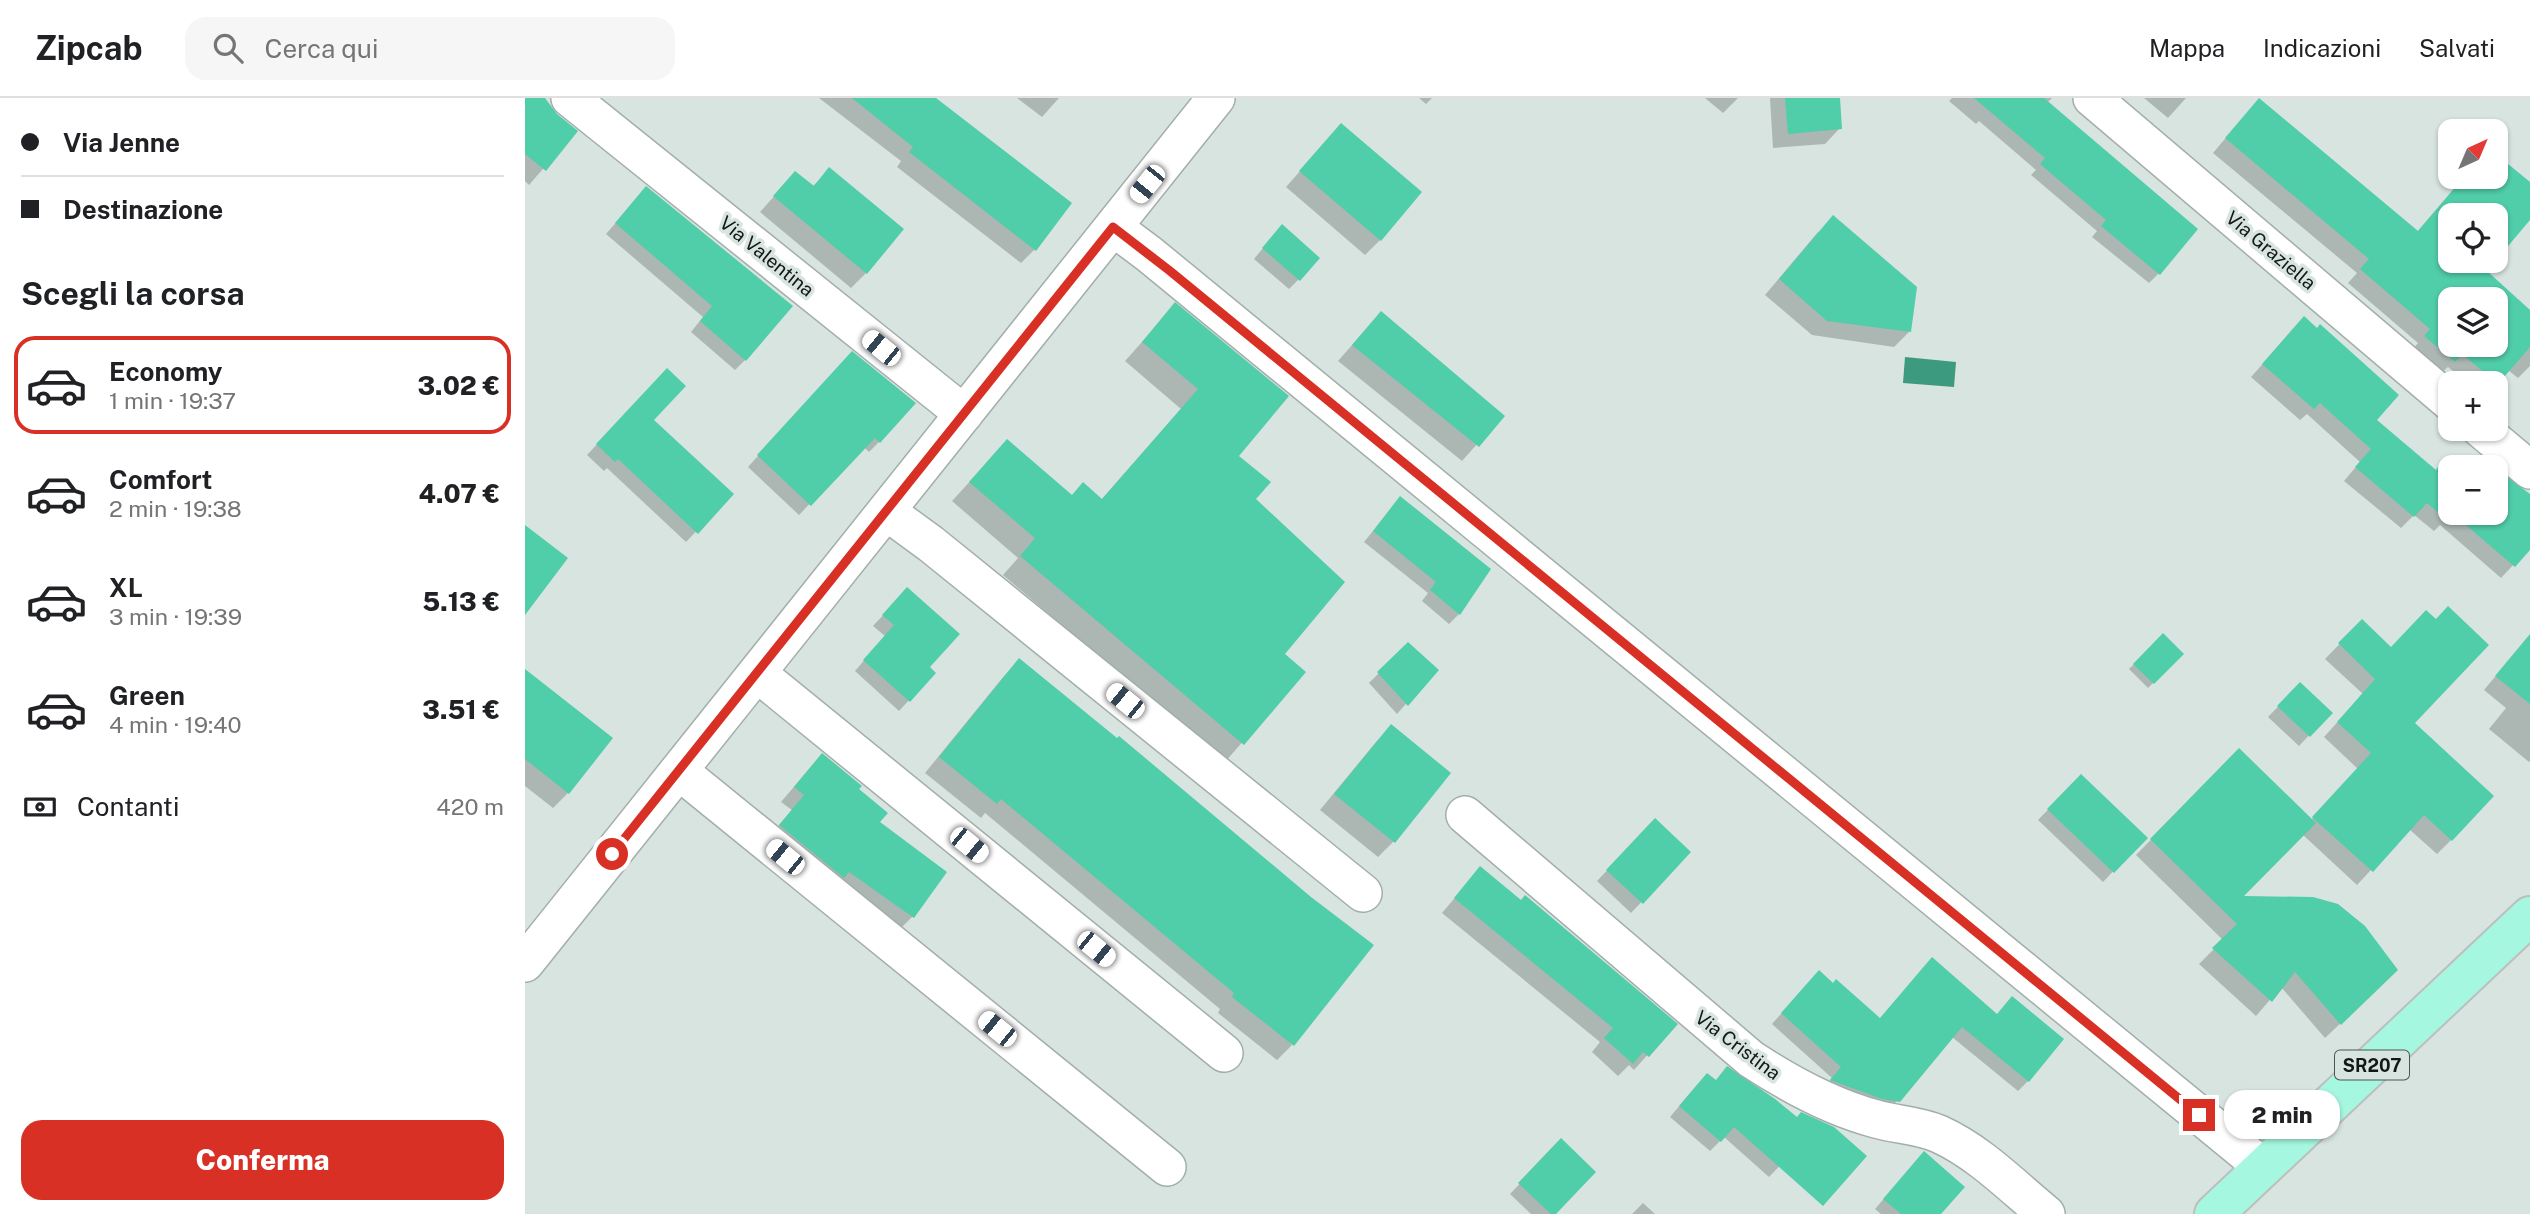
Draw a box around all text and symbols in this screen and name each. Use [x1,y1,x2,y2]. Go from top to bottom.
search box [185,17,675,80]
text: Zipcab [35,29,143,67]
icon: search [209,29,247,67]
text: Cerca qui [265,33,379,64]
text: Mappa [2149,34,2225,62]
text: Indicazioni [2263,34,2381,62]
text: Salvati [2419,34,2495,62]
north arrow [2438,119,2508,189]
map controls [2438,119,2508,525]
text: Via Jenne [63,127,180,158]
car [1126,161,1169,207]
text: Destinazione [63,194,223,225]
button: locate [2438,203,2508,273]
street label: Via Graziella [2222,206,2320,294]
street label: Via Valentina [715,211,819,301]
text: Scegli la corsa [21,275,245,312]
button: layers [2438,287,2508,357]
car [859,327,904,369]
icon: car [25,354,88,417]
text: Economy [109,356,222,387]
text: 3.02 € [417,370,500,401]
button: + [2438,371,2508,441]
text: 1 min · 19:37 [109,387,236,414]
button: − [2438,455,2508,525]
icon: car [25,462,88,525]
text: Comfort [109,464,212,495]
text: 4.07 € [419,478,500,509]
text: 2 min · 19:38 [109,495,242,522]
icon: car [25,570,88,633]
text: XL [109,572,143,603]
text: 5.13 € [422,586,500,617]
text: 3 min · 19:39 [109,603,242,630]
icon: car [25,678,88,741]
text: Green [109,680,185,711]
car [1103,680,1148,722]
text: 3.51 € [422,694,500,725]
text: 4 min · 19:40 [109,711,242,738]
icon: cash [21,788,59,826]
text: Contanti [77,791,179,822]
text: 420 m [436,793,504,820]
car [947,824,992,866]
car [763,836,808,878]
route start [596,838,628,870]
car [1074,928,1119,970]
street label: Via Cristina [1691,1006,1785,1084]
car [975,1008,1020,1050]
road number: SR207 [2335,1050,2409,1080]
callout: 2 min [2223,1090,2339,1140]
route end [2183,1099,2215,1131]
text: 2 min [2251,1101,2313,1128]
button: Conferma [21,1120,504,1200]

